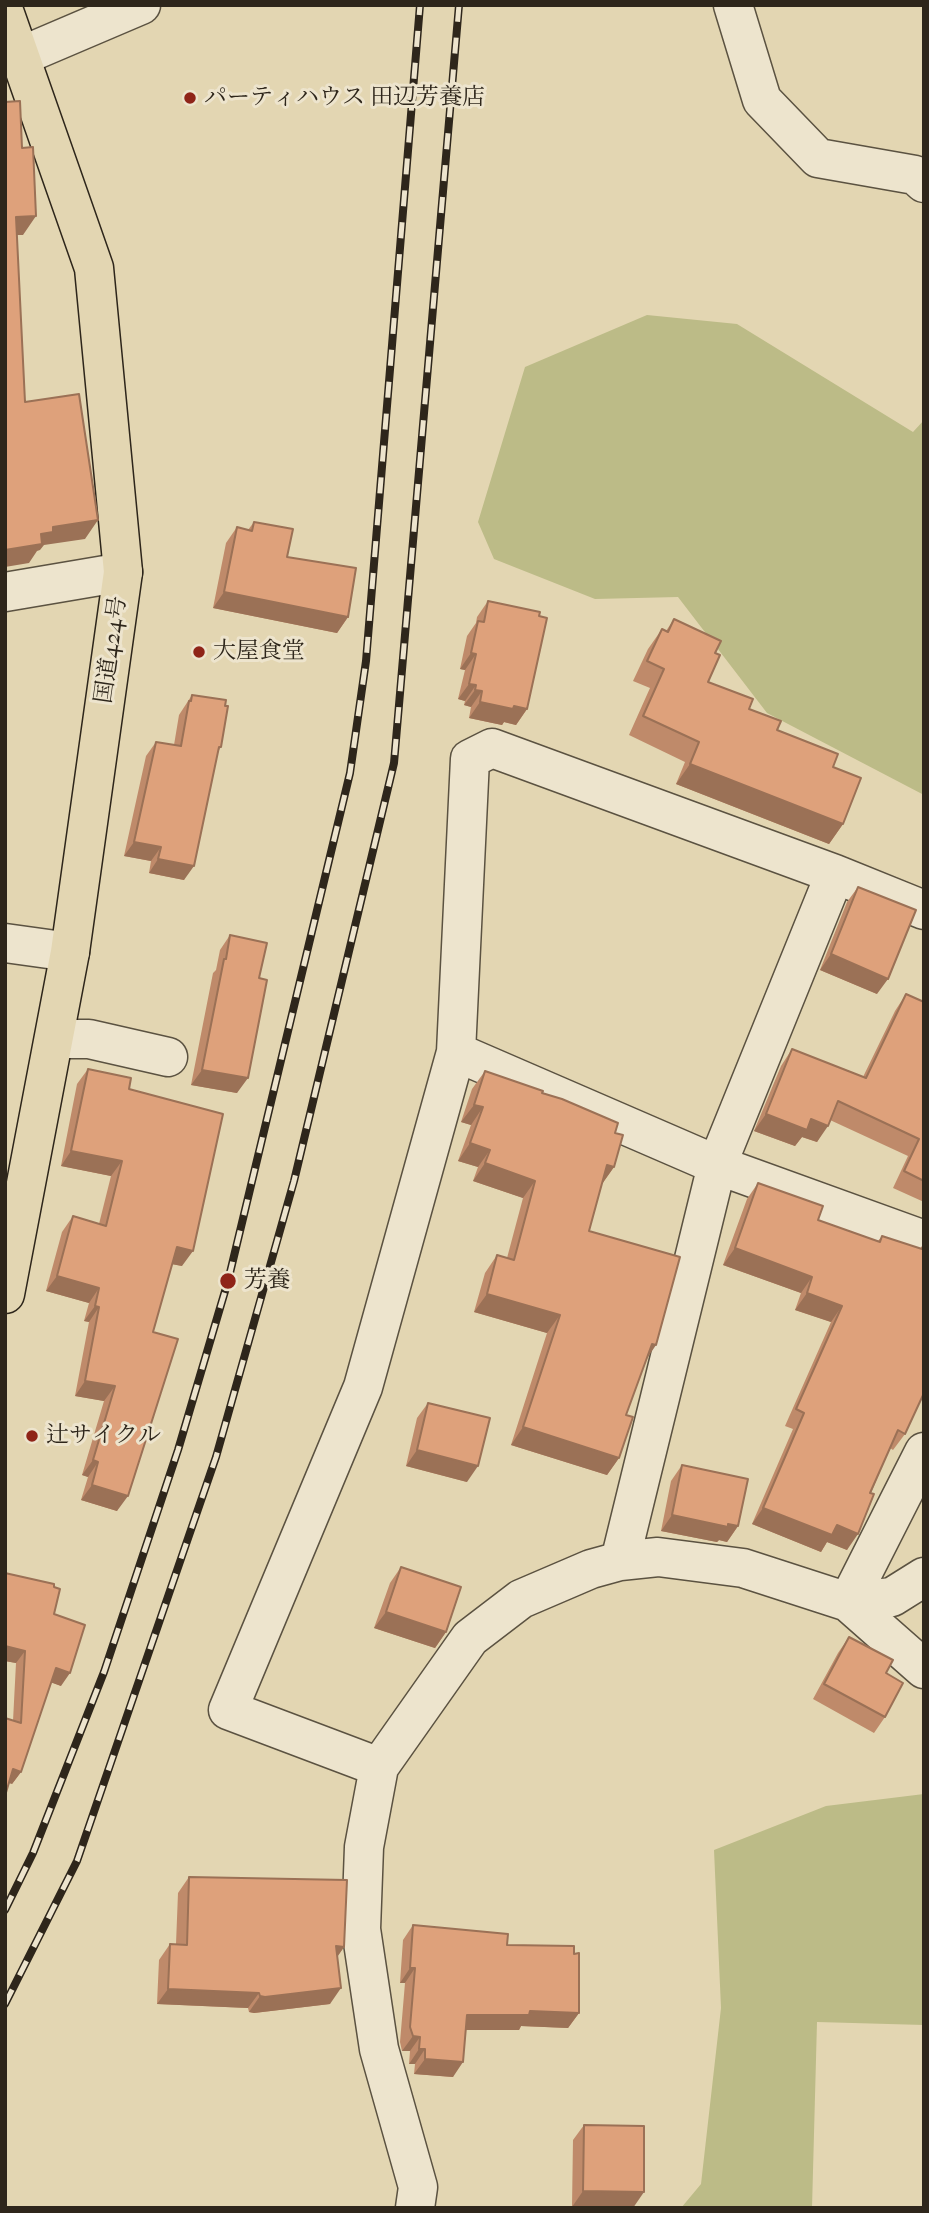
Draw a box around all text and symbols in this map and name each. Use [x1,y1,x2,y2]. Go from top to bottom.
place label: パーティハウス 田辺芳養店 [204,84,485,112]
marker: パーティハウス 田辺芳養店 [182,90,198,106]
street label: 国道424号 [91,595,133,705]
place label: 大屋食堂 [213,638,305,666]
marker: 大屋食堂 [191,644,207,660]
place label: 芳養 [244,1267,290,1295]
marker: 芳養 [218,1271,238,1291]
place label: 辻サイクル [46,1422,161,1450]
marker: 辻サイクル [24,1428,40,1444]

